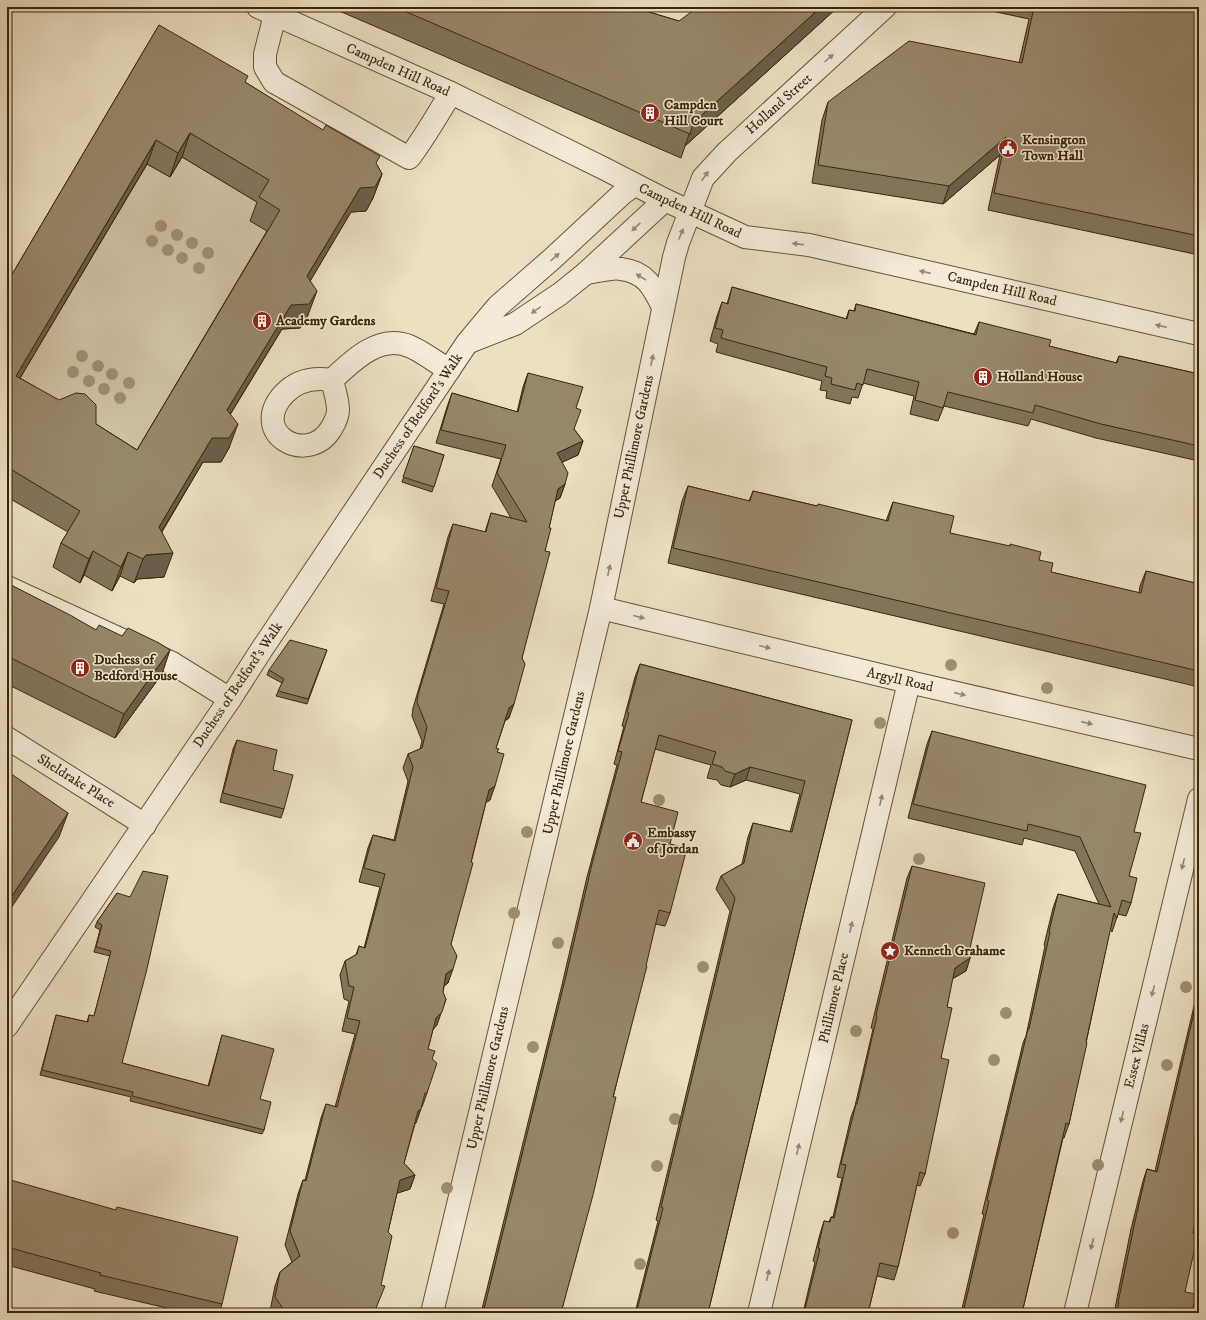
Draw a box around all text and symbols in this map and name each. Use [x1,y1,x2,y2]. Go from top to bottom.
street label: Campden Hill Road [343,39,453,101]
one-way arrow [824,53,834,63]
street label: Holland Street [742,69,816,138]
place label: Campden Hill Court [664,96,724,130]
building icon: Campden Hill Court [639,102,661,124]
place label: Kensington Town Hall [1021,131,1087,165]
public building icon: Kensington Town Hall [997,137,1019,159]
one-way arrow [701,171,709,182]
street label: Campden Hill Road [636,179,744,243]
one-way arrow [631,222,641,231]
one-way arrow [678,228,684,240]
one-way arrow [792,241,804,247]
one-way arrow [550,252,560,261]
one-way arrow [919,268,931,274]
street label: Campden Hill Road [946,268,1058,310]
one-way arrow [635,273,646,280]
one-way arrow [531,306,541,314]
building icon: Academy Gardens [251,310,273,332]
place label: Academy Gardens [275,312,376,330]
one-way arrow [1155,322,1167,328]
street label: Duchess of Bedford's Walk [369,350,467,482]
one-way arrow [650,354,656,366]
building icon: Holland House [972,366,994,388]
place label: Holland House [997,368,1083,386]
street label: Upper Phillimore Gardens [610,373,658,521]
one-way arrow [606,563,612,576]
one-way arrow [633,614,645,620]
street label: Duchess of Bedford's Walk [189,619,287,751]
one-way arrow [759,645,772,651]
place label: Duchess of Bedford House [94,651,178,685]
building icon: Duchess of Bedford House [69,657,91,679]
street label: Argyll Road [865,664,935,696]
street label: Upper Phillimore Gardens [539,689,589,836]
one-way arrow [954,691,966,697]
one-way arrow [1080,721,1093,727]
street label: Sheldrake Place [34,750,118,812]
one-way arrow [878,794,884,806]
place label: Embassy of Jordan [647,824,699,858]
public building icon: Embassy of Jordan [622,830,644,852]
one-way arrow [1180,858,1186,871]
one-way arrow [848,921,854,933]
place icon: Kenneth Grahame [879,940,901,962]
place label: Kenneth Grahame [904,942,1005,960]
street label: Phillimore Place [815,951,853,1045]
one-way arrow [1150,985,1156,997]
street label: Upper Phillimore Gardens [463,1004,513,1151]
street label: Essex Villas [1120,1021,1154,1090]
one-way arrow [1119,1111,1125,1123]
one-way arrow [796,1142,802,1155]
one-way arrow [1089,1238,1095,1250]
one-way arrow [766,1269,772,1281]

